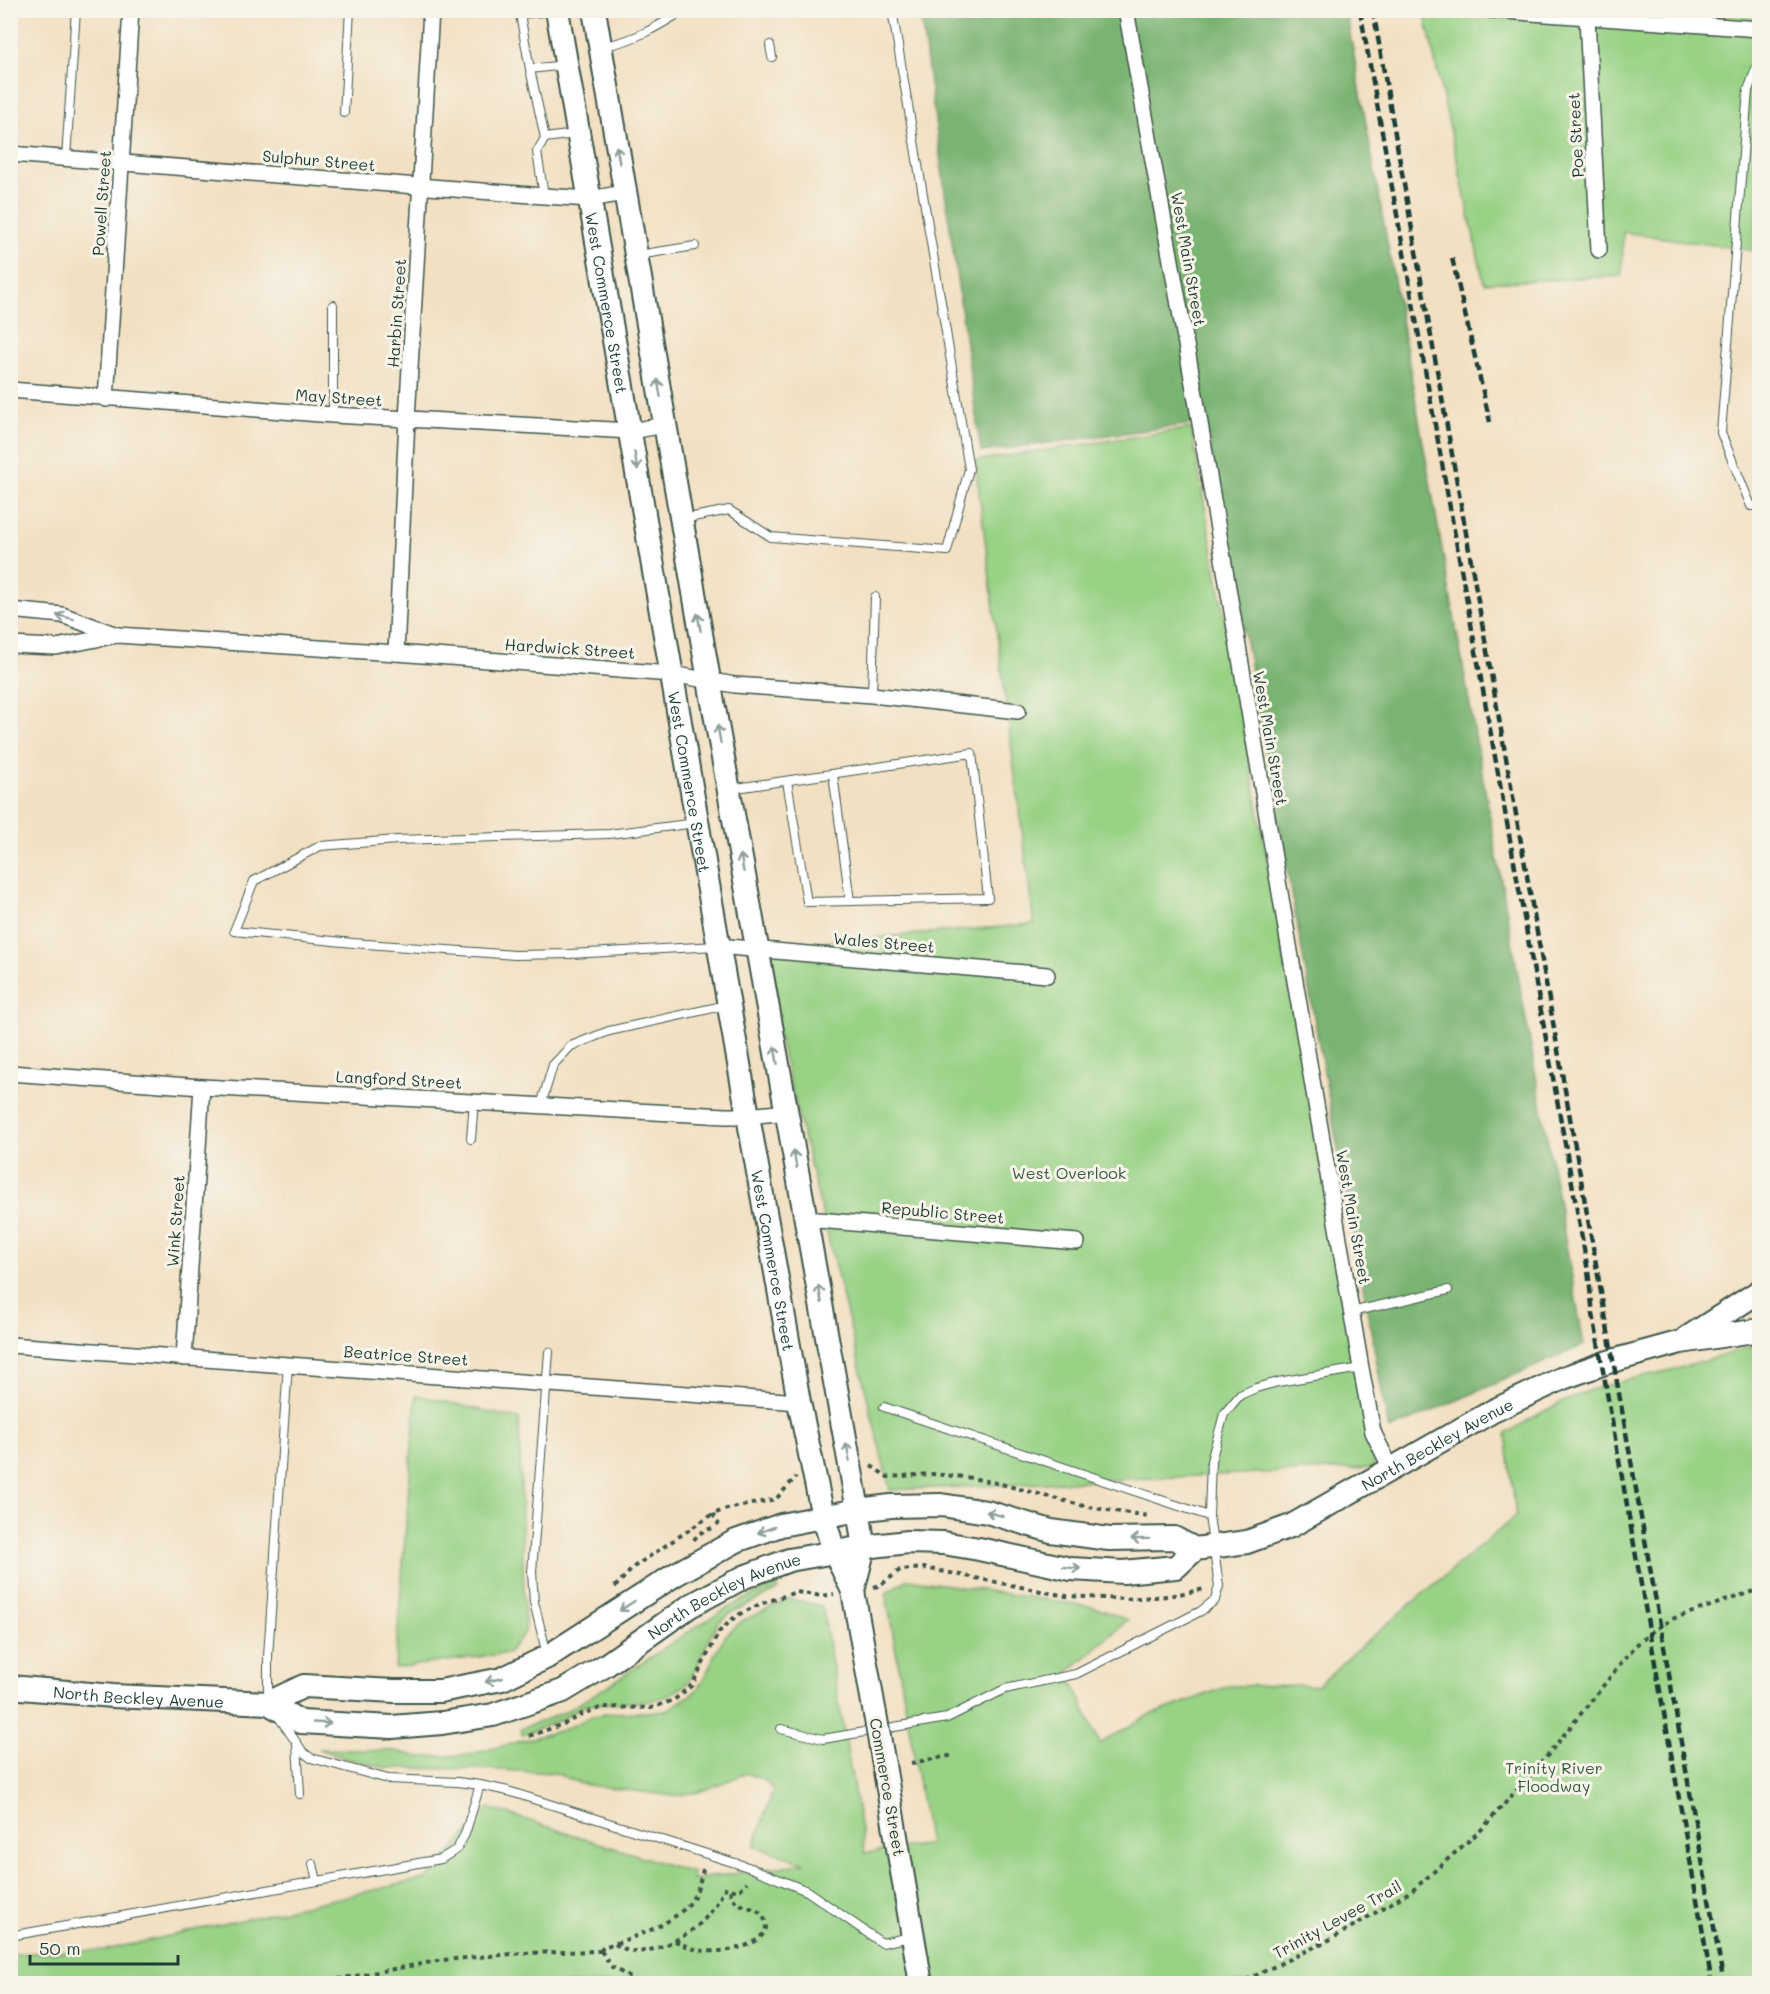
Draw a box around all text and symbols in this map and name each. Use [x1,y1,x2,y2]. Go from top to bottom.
street label: Poe Street [1562,92,1588,178]
street label: Sulphur Street [262,145,376,175]
one-way arrow [612,146,623,165]
street label: Powell Street [87,150,115,256]
street label: West Main Street [1167,190,1211,328]
street label: West Commerce Street [582,210,634,395]
street label: Harbin Street [382,258,410,368]
one-way arrow [653,379,664,399]
street label: May Street [295,383,383,411]
one-way arrow [630,451,641,471]
one-way arrow [56,611,75,623]
one-way arrow [693,613,704,632]
street label: Hardwick Street [504,633,636,663]
street label: West Main Street [1249,669,1293,807]
street label: West Commerce Street [664,689,716,874]
one-way arrow [713,725,724,745]
one-way arrow [736,854,747,873]
street label: Wales Street [832,927,936,957]
one-way arrow [771,1045,782,1065]
street label: Langford Street [335,1065,463,1093]
street label: West Main Street [1332,1148,1376,1286]
one-way arrow [789,1150,800,1169]
park label: West Overlook [1012,1162,1126,1183]
street label: West Commerce Street [747,1168,800,1353]
street label: Wink Street [161,1174,189,1268]
street label: Republic Street [881,1196,1005,1228]
one-way arrow [814,1284,825,1304]
street label: Beatrice Street [343,1340,469,1370]
street label: North Beckley Avenue [1357,1393,1516,1495]
one-way arrow [842,1443,853,1462]
one-way arrow [986,1508,1005,1520]
one-way arrow [757,1525,776,1536]
one-way arrow [1130,1533,1150,1544]
street label: North Beckley Avenue [643,1548,802,1643]
one-way arrow [1062,1563,1081,1574]
one-way arrow [618,1599,635,1612]
one-way arrow [485,1675,504,1686]
street label: North Beckley Avenue [52,1680,225,1712]
street label: Commerce Street [866,1716,910,1858]
one-way arrow [311,1718,331,1729]
park label: Trinity River Floodway [1505,1757,1603,1796]
street label: Trinity Levee Trail [1269,1875,1405,1963]
scale bar [30,1928,178,1966]
text: 50 m [39,1936,81,1960]

